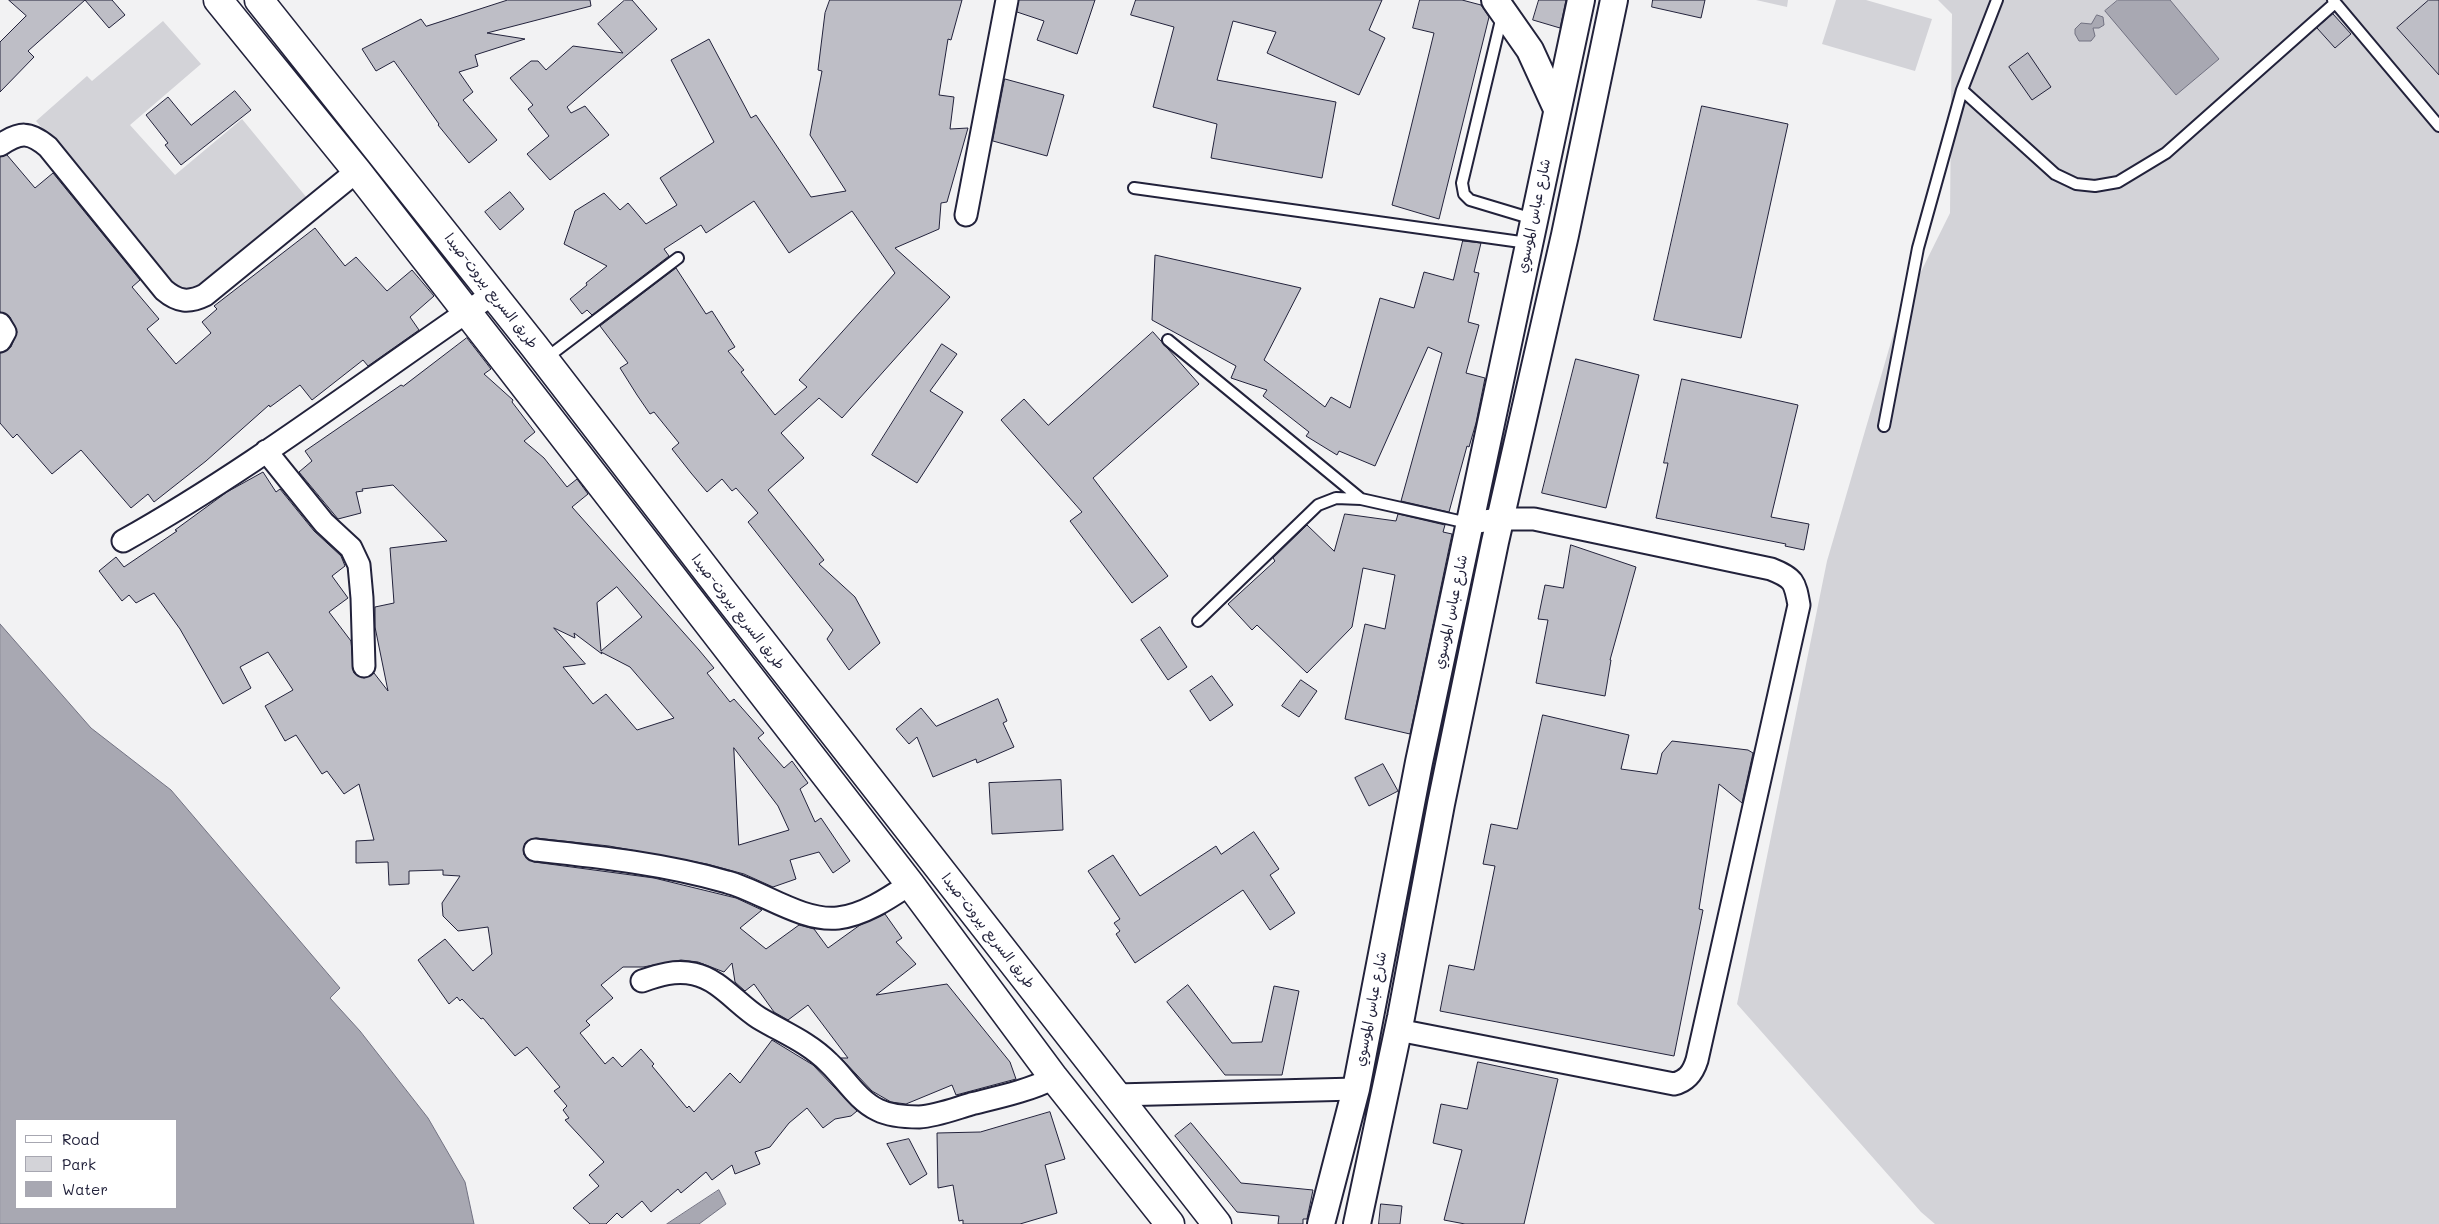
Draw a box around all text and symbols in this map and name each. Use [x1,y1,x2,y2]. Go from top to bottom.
street label: شارع عباس الموسوي [1514,157,1554,275]
street label: طريق السريع بيروت-صيدا [441,230,541,352]
street label: طريق السريع بيروت-صيدا [688,551,788,673]
street label: شارع عباس الموسوي [1431,553,1471,671]
street label: طريق السريع بيروت-صيدا [938,870,1038,992]
street label: شارع عباس الموسوي [1352,950,1390,1068]
legend [15,1119,178,1209]
text: Road [62,1129,99,1149]
text: Park [62,1154,96,1174]
text: Water [62,1179,108,1199]

